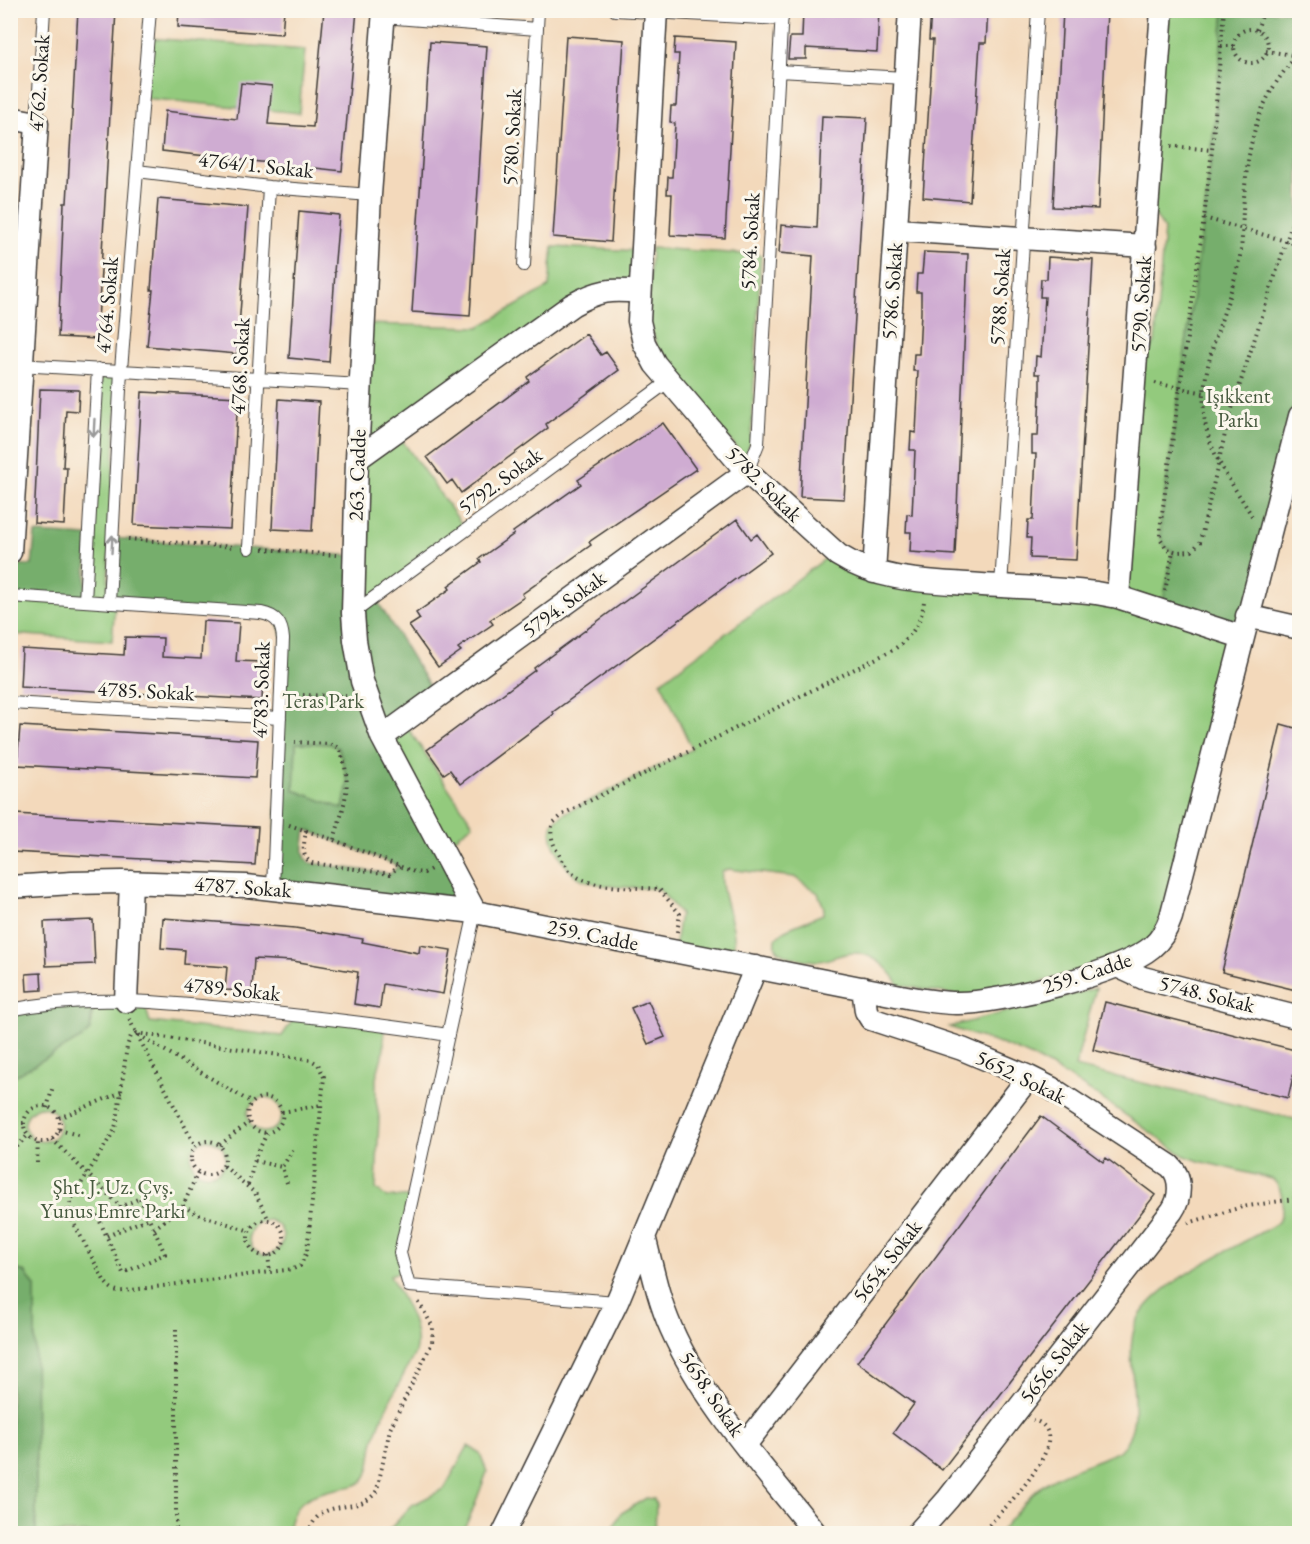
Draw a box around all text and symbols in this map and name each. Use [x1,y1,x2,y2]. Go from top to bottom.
street label: 4762. Sokak [22,32,55,132]
street label: 5780. Sokak [495,87,528,186]
street label: 4764/1. Sokak [197,145,316,184]
street label: 5784. Sokak [733,191,766,290]
street label: 5786. Sokak [875,240,908,340]
street label: 5788. Sokak [983,246,1016,346]
street label: 5790. Sokak [1124,253,1157,353]
street label: 4764. Sokak [89,254,124,355]
street label: 4768. Sokak [223,316,256,415]
park label: Işıkkent Parkı [1206,382,1271,433]
one-way arrow [89,417,100,437]
street label: 263. Cadde [341,429,372,521]
street label: 5792. Sokak [452,440,548,520]
street label: 5782. Sokak [720,440,809,528]
one-way arrow [107,535,118,555]
street label: 5794. Sokak [516,563,612,643]
street label: 4783. Sokak [245,640,276,739]
street label: 4785. Sokak [97,674,196,707]
park label: Teras Park [282,687,365,714]
street label: 4787. Sokak [194,870,294,903]
street label: 259. Cadde [545,912,641,957]
street label: 259. Cadde [1039,945,1135,1000]
street label: 5748. Sokak [1157,969,1259,1019]
street label: 4789. Sokak [182,970,283,1007]
street label: 5652. Sokak [972,1043,1072,1111]
park label: Şht. J. Uz. Çvş. Yunus Emre Parkı [41,1173,185,1224]
street label: 5654. Sokak [846,1213,928,1307]
street label: 5656. Sokak [1013,1314,1095,1408]
street label: 5658. Sokak [674,1346,751,1443]

